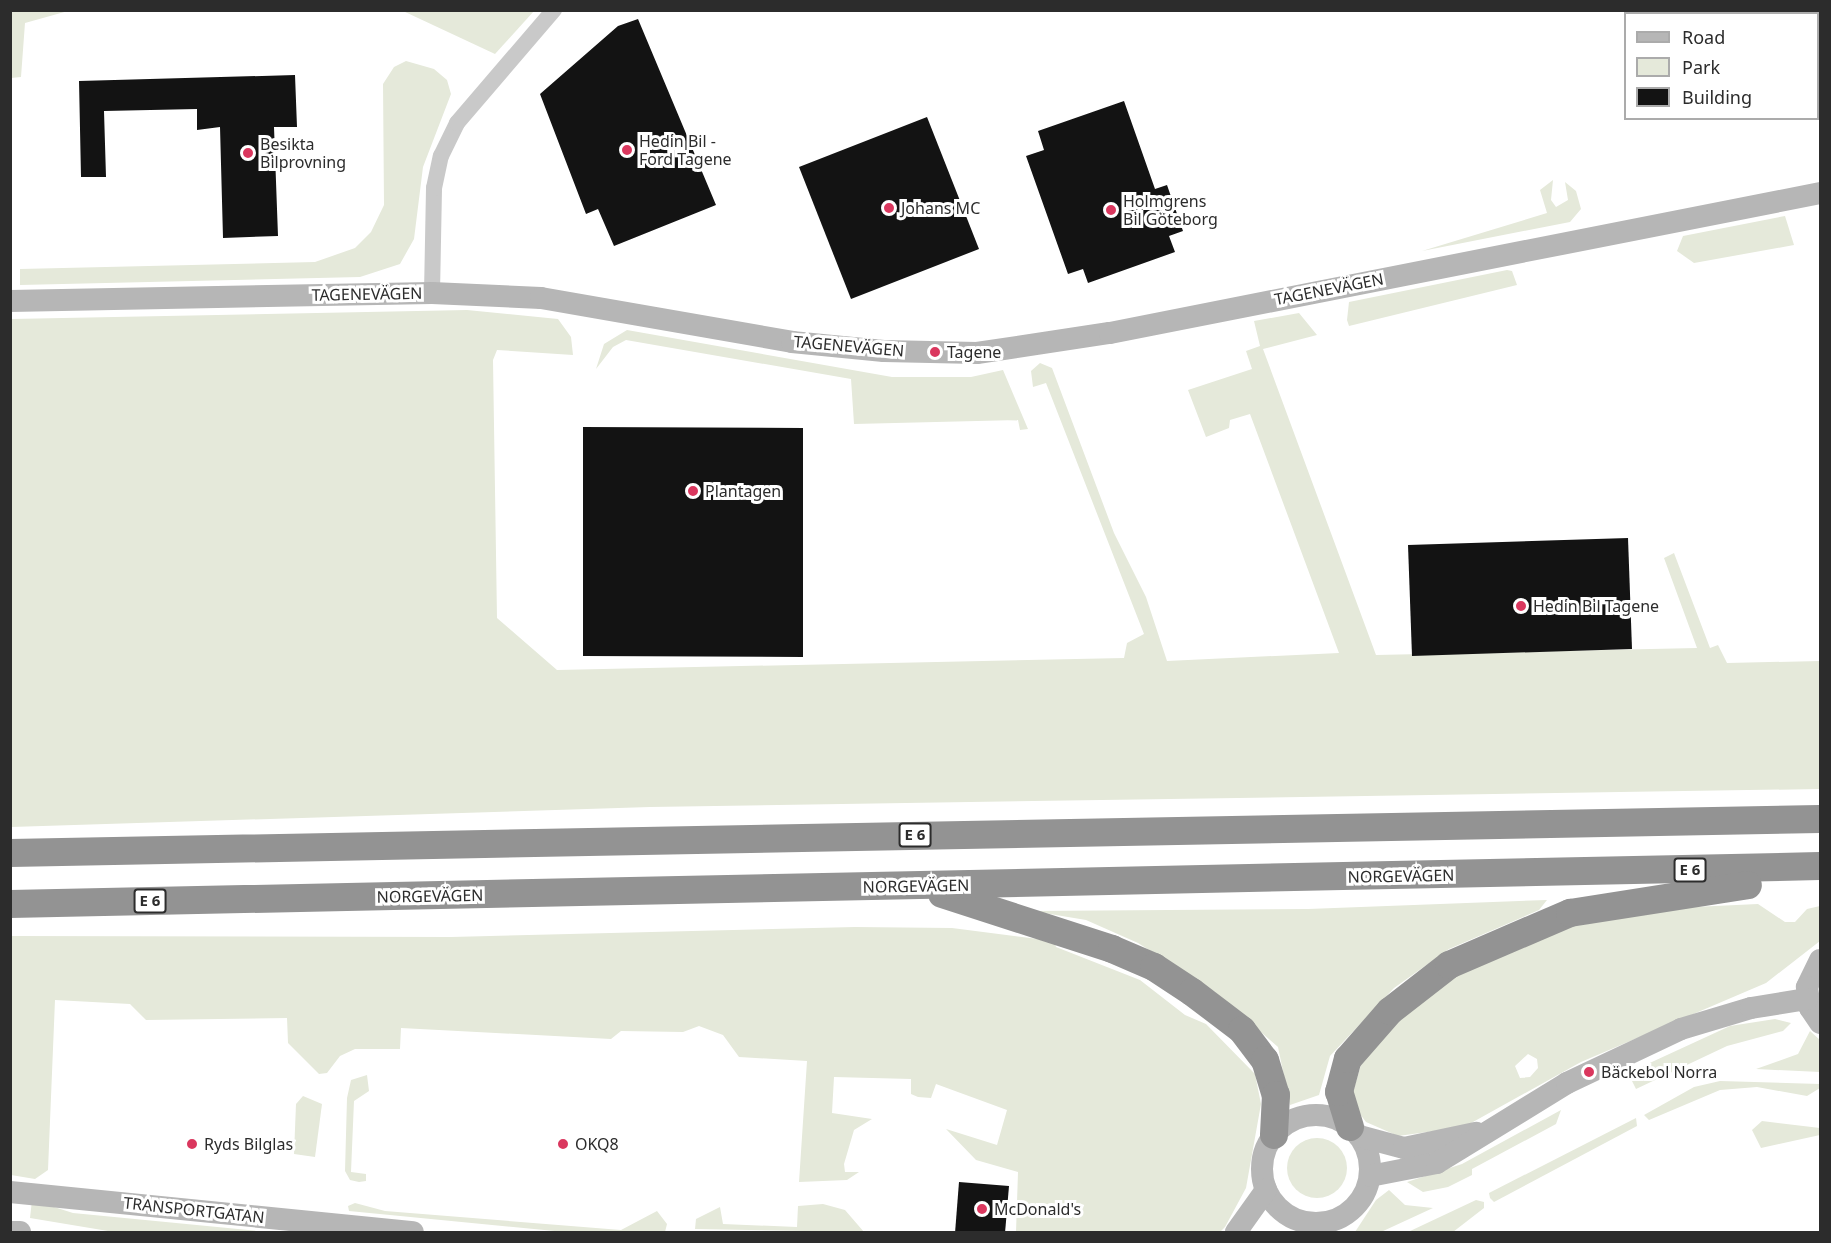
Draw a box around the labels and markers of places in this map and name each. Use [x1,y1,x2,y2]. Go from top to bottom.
place label: Hedin Bil - Ford Tagene [639,131,732,169]
place label: Besikta Bilprovning [260,134,346,172]
marker: Hedin Bil - Ford Tagene [620,143,634,157]
marker: Besikta Bilprovning [241,146,255,160]
place label: Holmgrens Bil Göteborg [1123,191,1218,229]
place label: Johans MC [901,198,980,218]
marker: Johans MC [882,201,896,215]
marker: Holmgrens Bil Göteborg [1104,203,1118,217]
place label: Tagene [947,342,1001,362]
marker: Tagene [928,345,942,359]
place label: Plantagen [705,481,781,501]
marker: Plantagen [686,484,700,498]
place label: Hedin Bil Tagene [1533,596,1659,616]
marker: Hedin Bil Tagene [1514,599,1528,613]
place label: Bäckebol Norra [1601,1062,1717,1082]
marker: Bäckebol Norra [1582,1065,1596,1079]
place label: Ryds Bilglas [204,1134,293,1154]
place label: OKQ8 [575,1134,619,1154]
marker: Ryds Bilglas [185,1137,199,1151]
marker: OKQ8 [556,1137,570,1151]
place label: McDonald's [994,1199,1081,1219]
marker: McDonald's [975,1202,989,1216]

